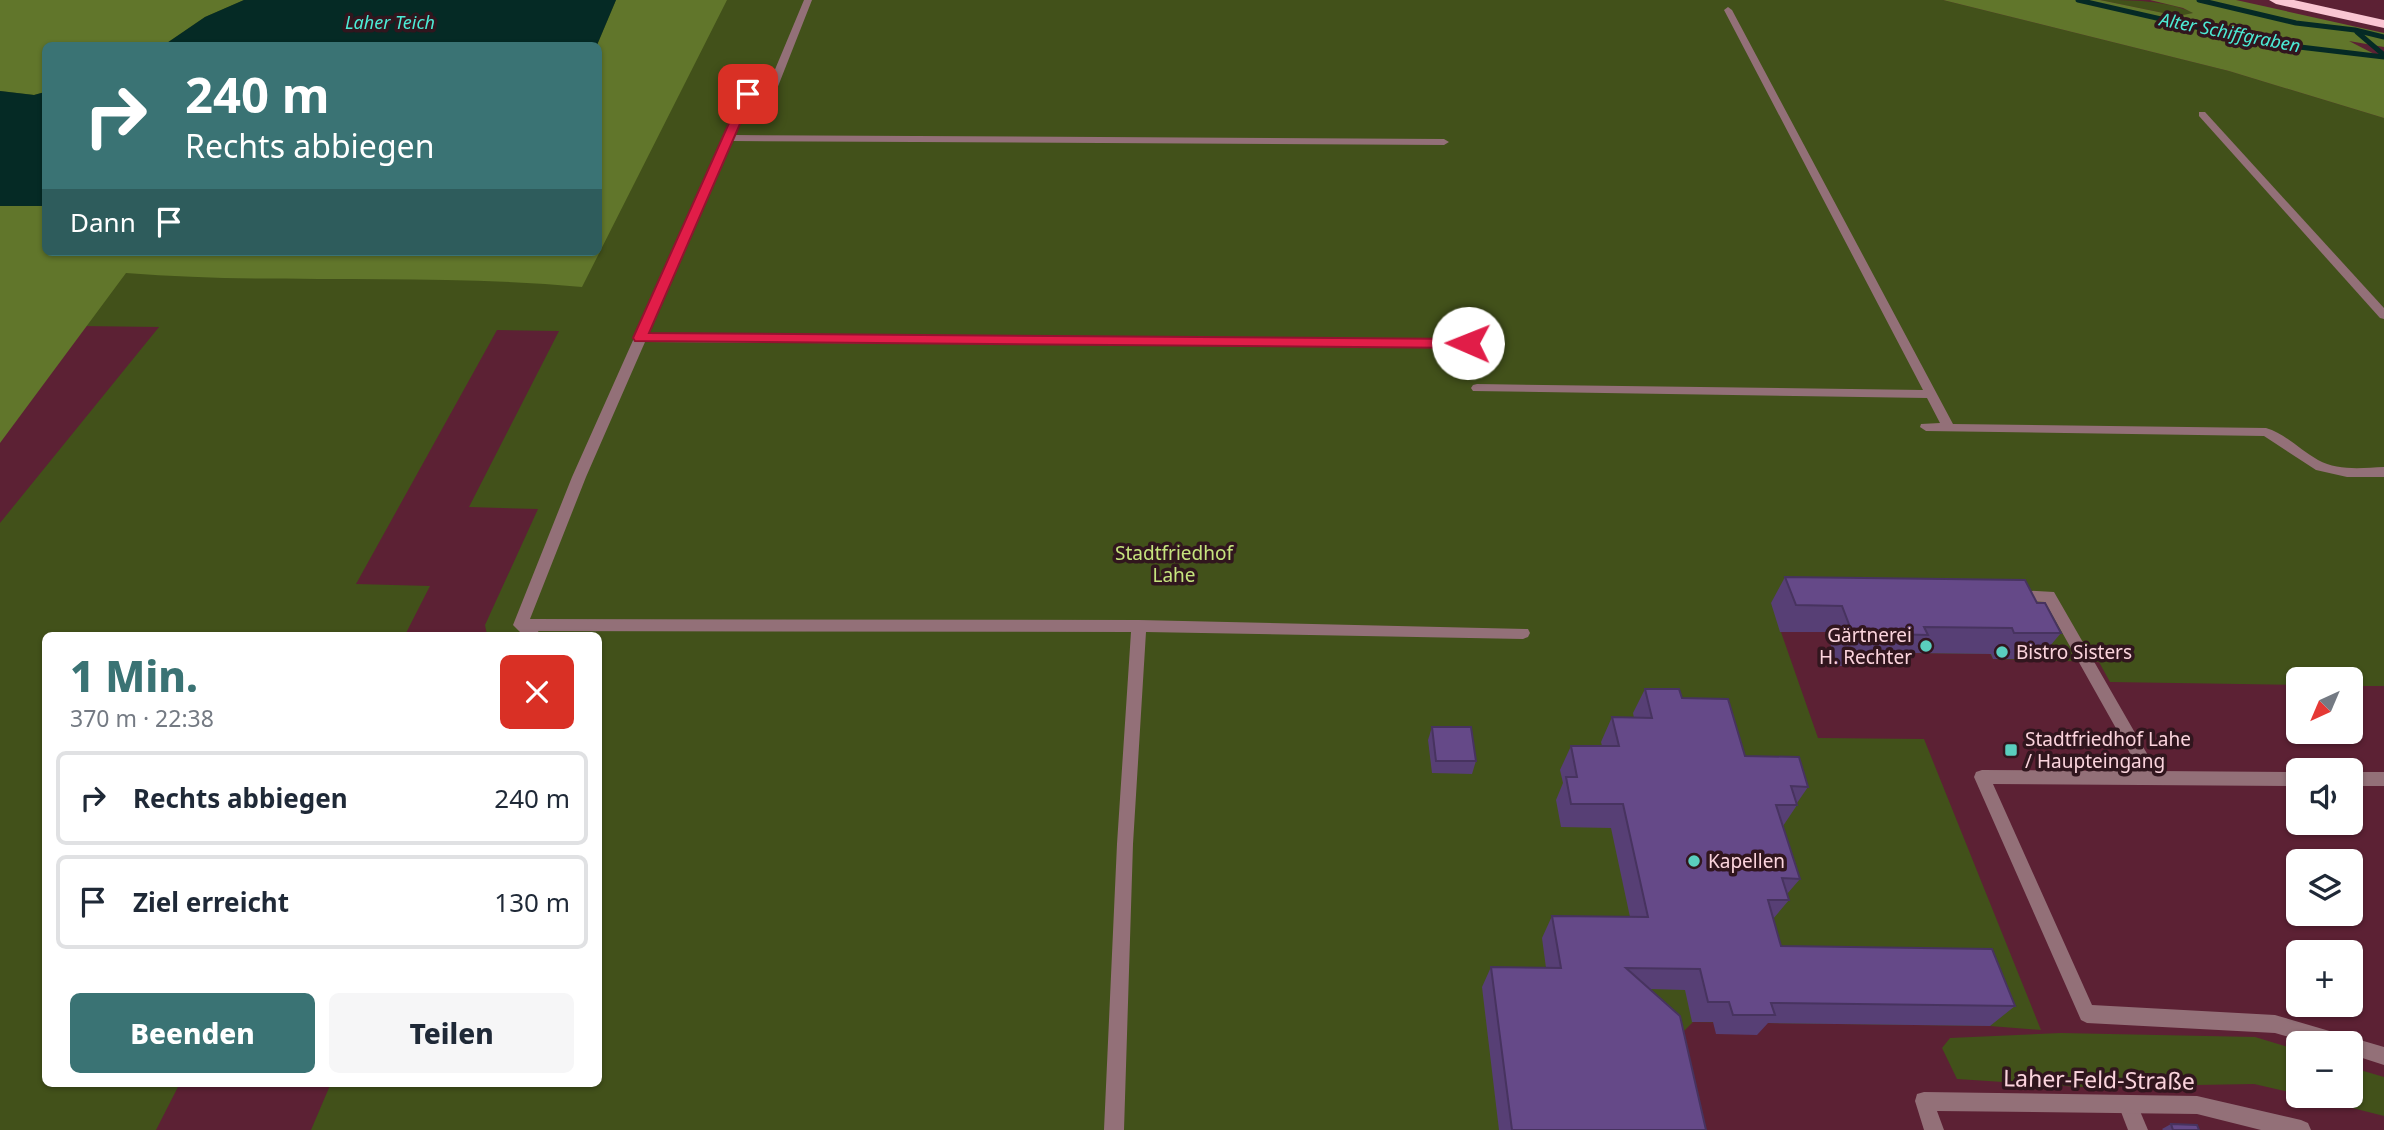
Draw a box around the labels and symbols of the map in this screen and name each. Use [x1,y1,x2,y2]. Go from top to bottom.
water label: Alter Schiffgraben [2156,6,2302,57]
water label: Laher Teich [345,10,435,34]
pin [718,64,778,124]
position arrow [1431,306,1505,380]
park label: Stadtfriedhof Lahe [1115,540,1234,588]
place label: Gärtnerei H. Rechter [1819,622,1912,670]
marker: Gärtnerei H. Rechter [1918,638,1934,654]
place label: Bistro Sisters [2016,639,2132,665]
marker: Bistro Sisters [1994,644,2010,660]
north arrow [2286,667,2362,744]
place label: Stadtfriedhof Lahe / Haupteingang [2025,726,2191,774]
marker: Stadtfriedhof Lahe / Haupteingang [2003,742,2019,758]
place label: Kapellen [1708,848,1785,874]
marker: Kapellen [1686,853,1702,869]
street label: Laher-Feld-Straße [2003,1061,2195,1097]

